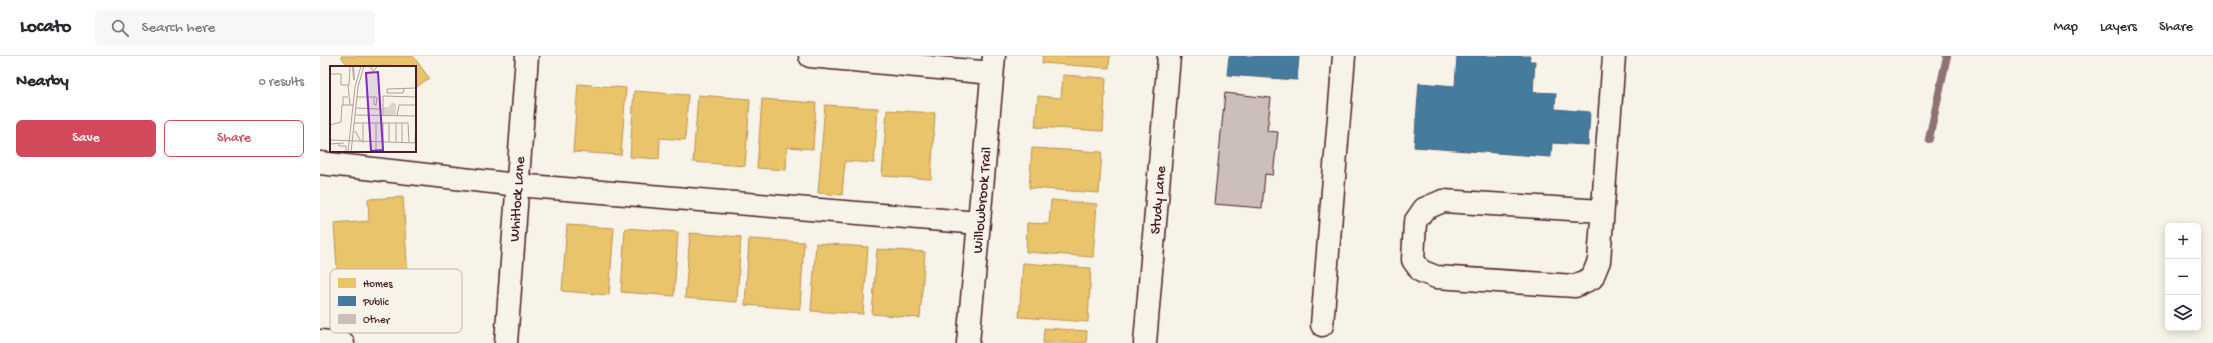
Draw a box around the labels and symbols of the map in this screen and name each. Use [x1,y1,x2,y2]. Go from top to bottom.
inset map [330,66,416,152]
street label: Willowbrook Trail [969,146,997,254]
street label: Whitlock Lane [506,156,530,242]
street label: Study Lane [1147,165,1171,235]
legend [330,269,462,333]
text: Homes [363,279,393,291]
text: Public [362,297,390,309]
text: Other [363,315,391,327]

